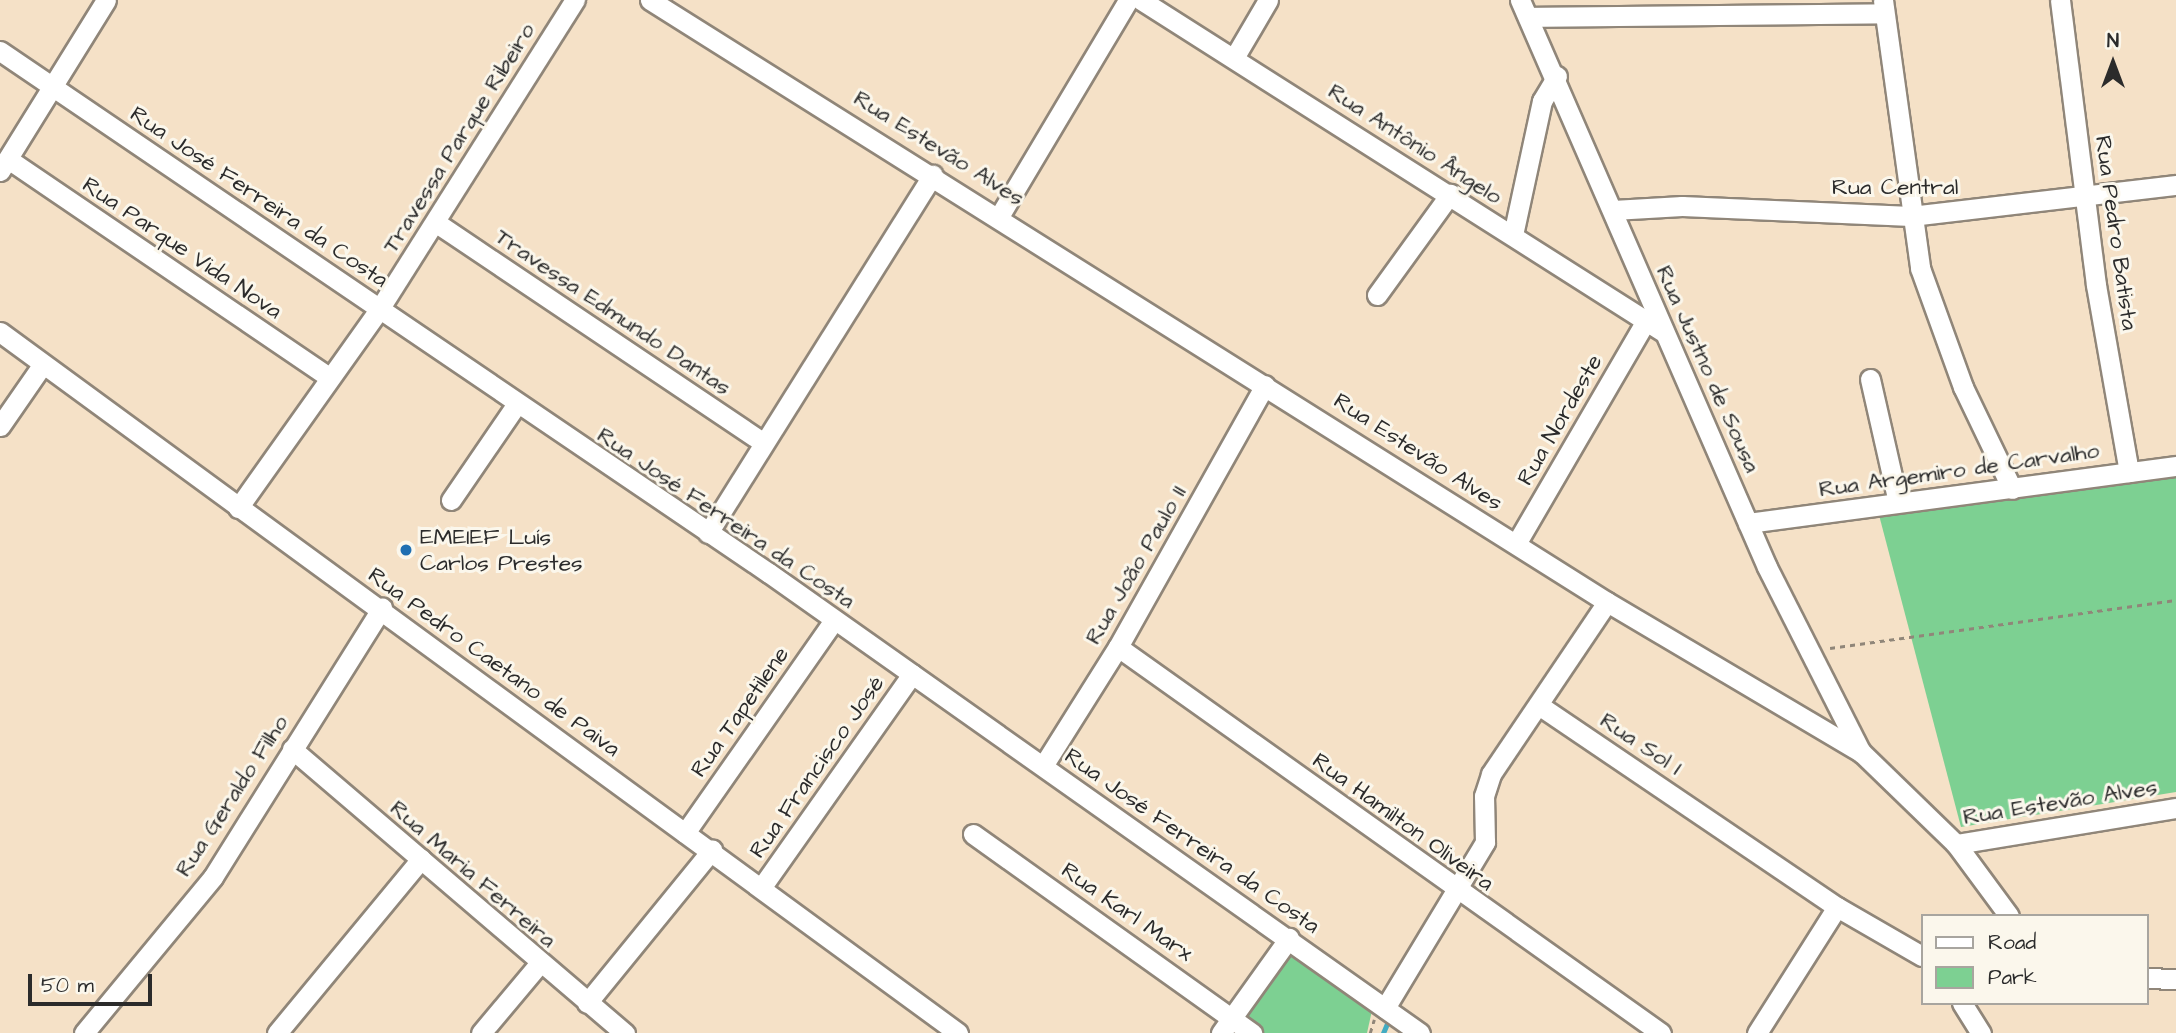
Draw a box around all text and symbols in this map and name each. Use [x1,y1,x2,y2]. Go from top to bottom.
street label: Travessa Parque Ribeiro [377,18,541,258]
north arrow [2078,28,2148,98]
text: N [2107,28,2119,55]
street label: Rua Antônio Ângelo [1323,78,1507,210]
street label: Rua Estevão Alves [849,84,1029,212]
street label: Rua José Ferreira da Costa [125,100,393,294]
street label: Rua Pedro Batista [2089,134,2143,332]
street label: Rua Parque Vida Nova [77,171,287,325]
street label: Rua Central [1832,173,1958,201]
street label: Travessa Edmundo Dantas [490,223,736,401]
street label: Rua Justno de Sousa [1650,261,1766,477]
street label: Rua Nordeste [1511,350,1609,490]
street label: Rua Estevão Alves [1328,387,1508,517]
street label: Rua José Ferreira da Costa [592,421,860,615]
street label: Rua Argemiro de Carvalho [1817,437,2101,503]
street label: Rua João Paulo II [1079,481,1193,649]
place label: EMEIEF Luís Carlos Prestes [420,523,583,577]
marker: EMEIEF Luís Carlos Prestes [398,542,414,558]
street label: Rua Pedro Caetano de Paiva [363,561,625,763]
street label: Rua Tapetilene [685,641,795,783]
street label: Rua Francisco José [744,671,890,863]
street label: Rua Sol I [1595,707,1687,781]
street label: Rua Geraldo Filho [170,710,294,882]
street label: Rua José Ferreira da Costa [1059,742,1325,940]
street label: Rua Hamilton Oliveira [1307,747,1499,897]
street label: Rua Estevão Alves [1961,773,2159,831]
street label: Rua Maria Ferreira [384,794,562,954]
street label: Rua Karl Marx [1056,856,1198,968]
legend [1920,914,2148,1005]
text: Road [1988,928,2036,957]
scale bar [32,960,156,1004]
text: Park [1988,963,2037,992]
text: 50 m [41,971,94,1000]

